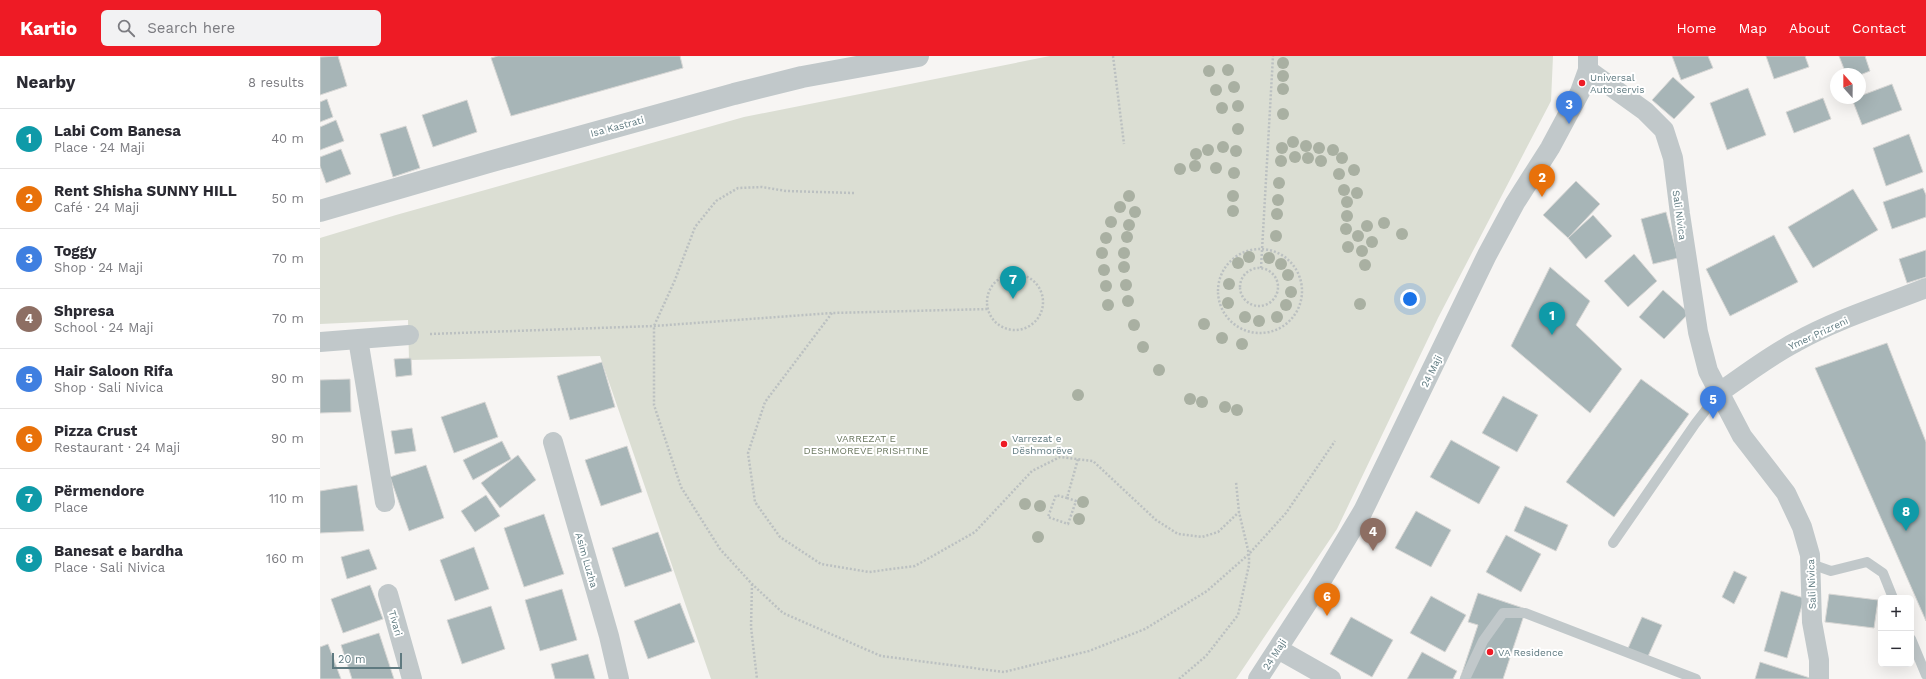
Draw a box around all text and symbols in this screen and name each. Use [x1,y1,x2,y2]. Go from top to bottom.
search box [101,10,381,46]
text: Kartio [20,17,77,40]
icon: search [115,17,137,39]
text: Search here [147,19,235,37]
text: Home [1676,20,1716,36]
text: Map [1738,20,1767,36]
text: About [1789,20,1830,36]
text: Contact [1852,20,1906,36]
north arrow [1830,68,1866,104]
text: Nearby [16,72,75,92]
place label: Universal Auto servis [1590,72,1645,95]
text: 8 results [248,75,304,90]
marker: Universal Auto servis [1577,78,1587,88]
pin: 3 [1556,91,1582,124]
street label: Isa Kastrati [589,114,645,139]
text: Labi Com Banesa [54,122,181,140]
text: 1 [26,131,32,146]
text: 40 m [271,131,304,146]
text: Place · 24 Maji [54,140,145,155]
pin: 2 [1529,164,1555,197]
text: Rent Shisha SUNNY HILL [54,182,237,200]
street label: Sali Nivica [1671,189,1688,241]
text: 2 [25,191,33,206]
text: 50 m [272,191,304,206]
text: Café · 24 Maji [54,200,139,215]
text: Toggy [54,242,97,260]
text: 3 [25,251,33,266]
text: 70 m [272,251,304,266]
text: Shop · 24 Maji [54,260,143,275]
pin: 7 [1000,266,1026,299]
your location [1400,289,1420,309]
text: Shpresa [54,302,114,320]
pin: 1 [1539,302,1565,335]
text: 4 [25,311,33,326]
text: 70 m [272,311,304,326]
street label: Ymer Prizreni [1787,315,1850,352]
text: School · 24 Maji [54,320,153,335]
street label: 24 Maji [1419,353,1444,389]
text: Hair Saloon Rifa [54,362,173,380]
text: 5 [25,371,33,386]
text: 90 m [271,371,304,386]
text: Shop · Sali Nivica [54,380,163,395]
pin: 5 [1700,386,1726,419]
text: Pizza Crust [54,422,137,440]
text: 6 [25,431,33,446]
text: 90 m [271,431,304,446]
park label: VARREZAT E DESHMOREVE PRISHTINE [804,433,928,456]
place label: Varrezat e Dëshmorëve [1012,433,1073,456]
marker: Varrezat e Dëshmorëve [999,439,1009,449]
text: Restaurant · 24 Maji [54,440,180,455]
text: Përmendore [54,482,144,500]
text: 7 [25,491,33,506]
text: 110 m [269,491,304,506]
pin: 8 [1893,498,1919,531]
text: Place [54,500,88,515]
pin: 4 [1360,518,1386,551]
street label: Asim Luzha [573,531,600,589]
text: Banesat e bardha [54,542,183,560]
text: 8 [25,551,33,566]
text: 160 m [266,551,304,566]
street label: Sali Nivica [1805,558,1818,609]
text: Place · Sali Nivica [54,560,165,575]
pin: 6 [1314,583,1340,616]
map controls [1878,595,1914,667]
button: + [1878,595,1914,631]
street label: Tivari [387,609,404,637]
button: − [1878,631,1914,667]
street label: 24 Maji [1260,637,1288,672]
marker: VA Residence [1485,647,1495,657]
place label: VA Residence [1498,647,1563,658]
scale bar [332,651,402,670]
text: 20 m [338,653,366,666]

